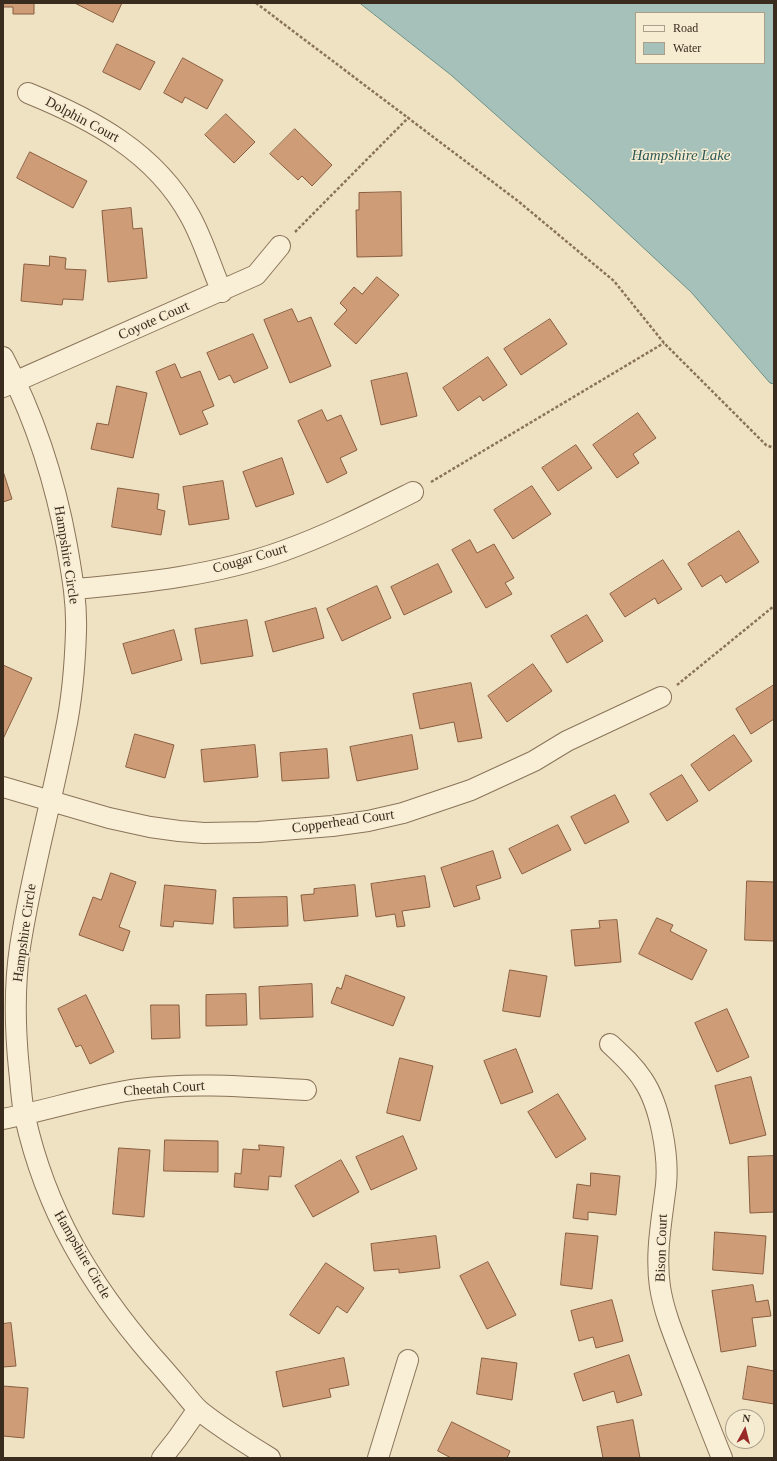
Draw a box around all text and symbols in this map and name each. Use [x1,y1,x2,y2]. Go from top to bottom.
legend [635,12,765,64]
text: Road [673,21,698,35]
text: Water [673,41,701,55]
street label: Dolphin Court [42,94,122,146]
water label: Hampshire Lake [631,147,731,165]
street label: Coyote Court [116,298,192,344]
street label: Hampshire Circle [50,505,82,605]
street label: Cougar Court [211,540,289,578]
street label: Copperhead Court [291,807,395,837]
street label: Hampshire Circle [10,883,40,983]
street label: Cheetah Court [123,1078,205,1100]
street label: Hampshire Circle [50,1208,114,1302]
street label: Bison Court [652,1214,672,1282]
north arrow [725,1409,765,1449]
text: N [742,1412,751,1425]

